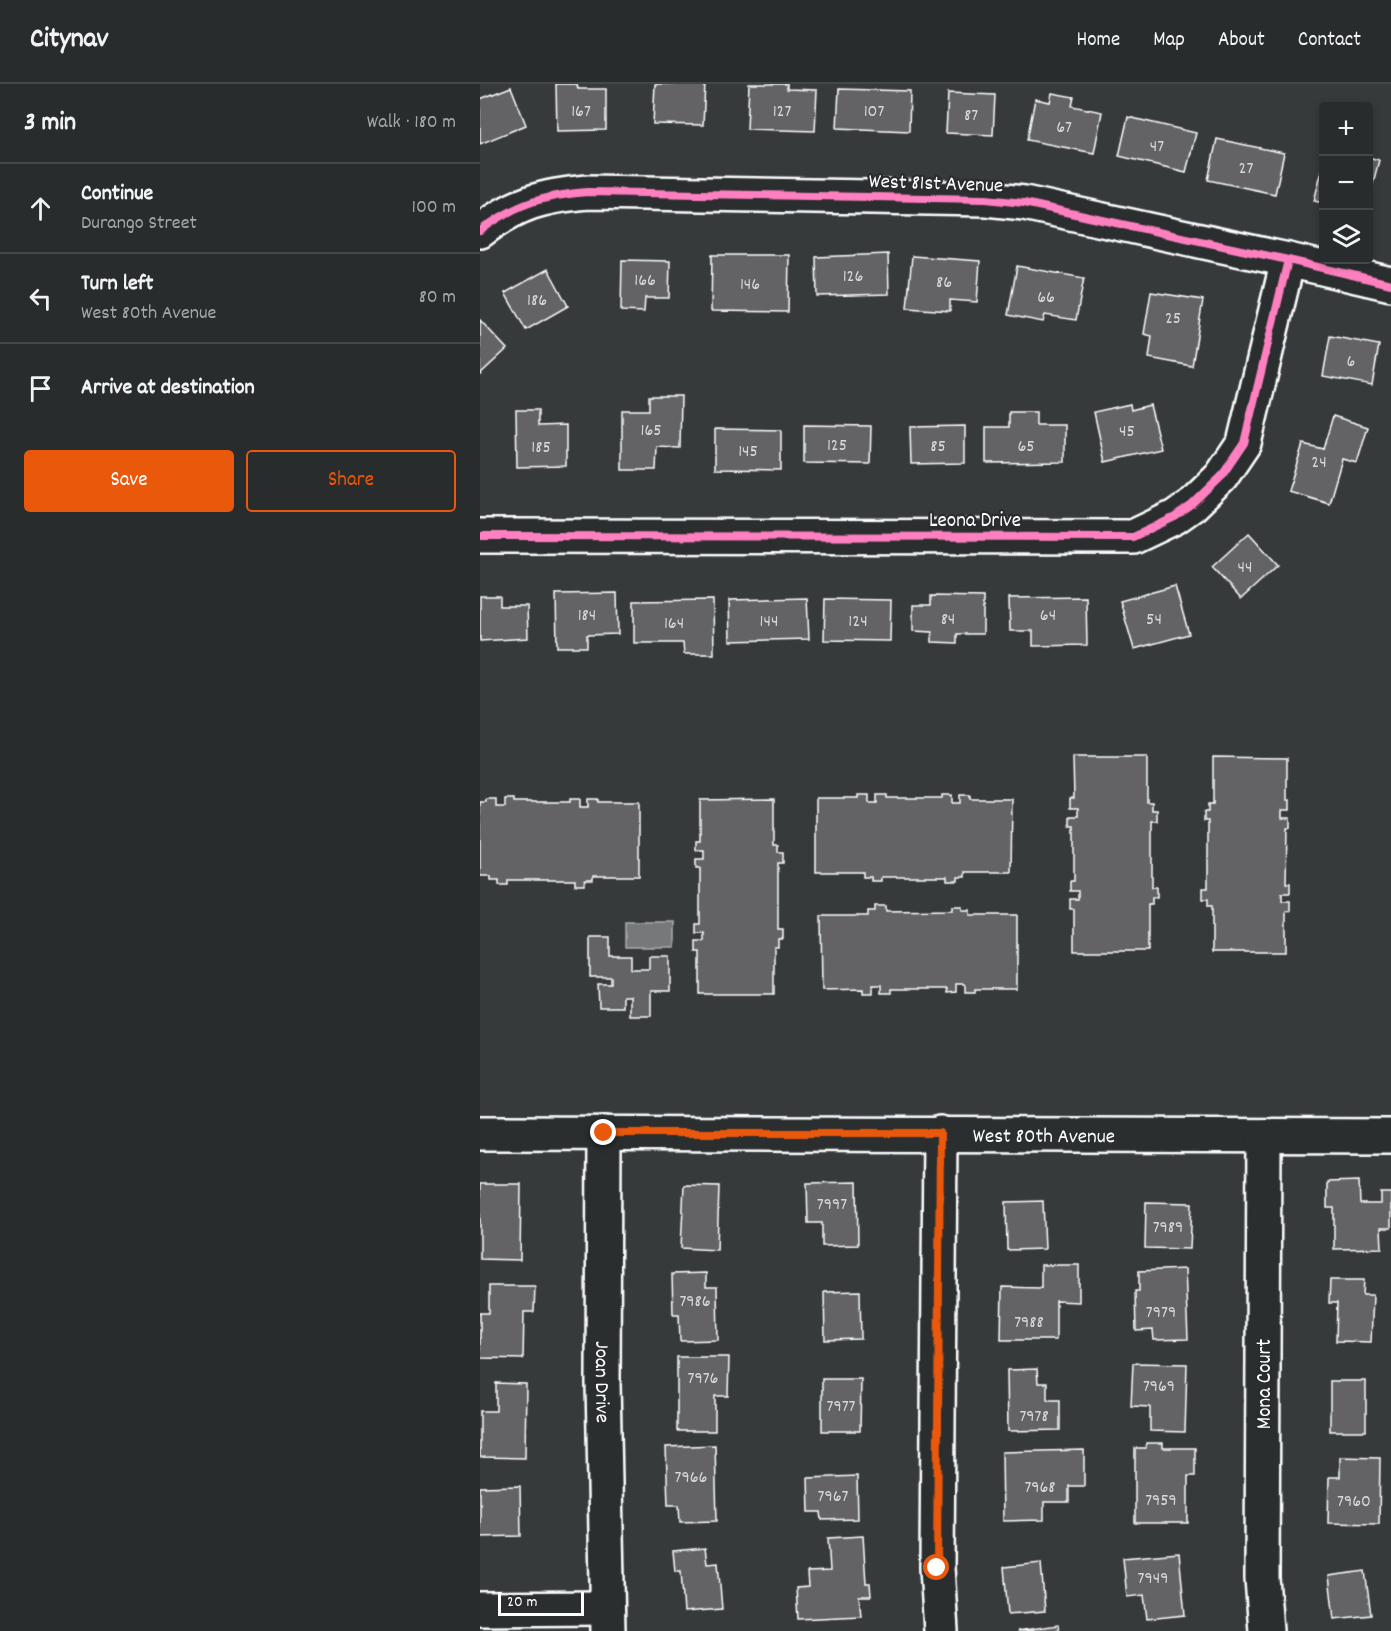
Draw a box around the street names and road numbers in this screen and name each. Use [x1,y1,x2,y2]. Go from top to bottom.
street label: West 81st Avenue [868,168,1004,202]
street label: Leona Drive [929,507,1021,537]
street label: West 80th Avenue [973,1123,1115,1153]
street label: Mona Court [1251,1339,1281,1429]
street label: Joan Drive [585,1341,616,1423]

